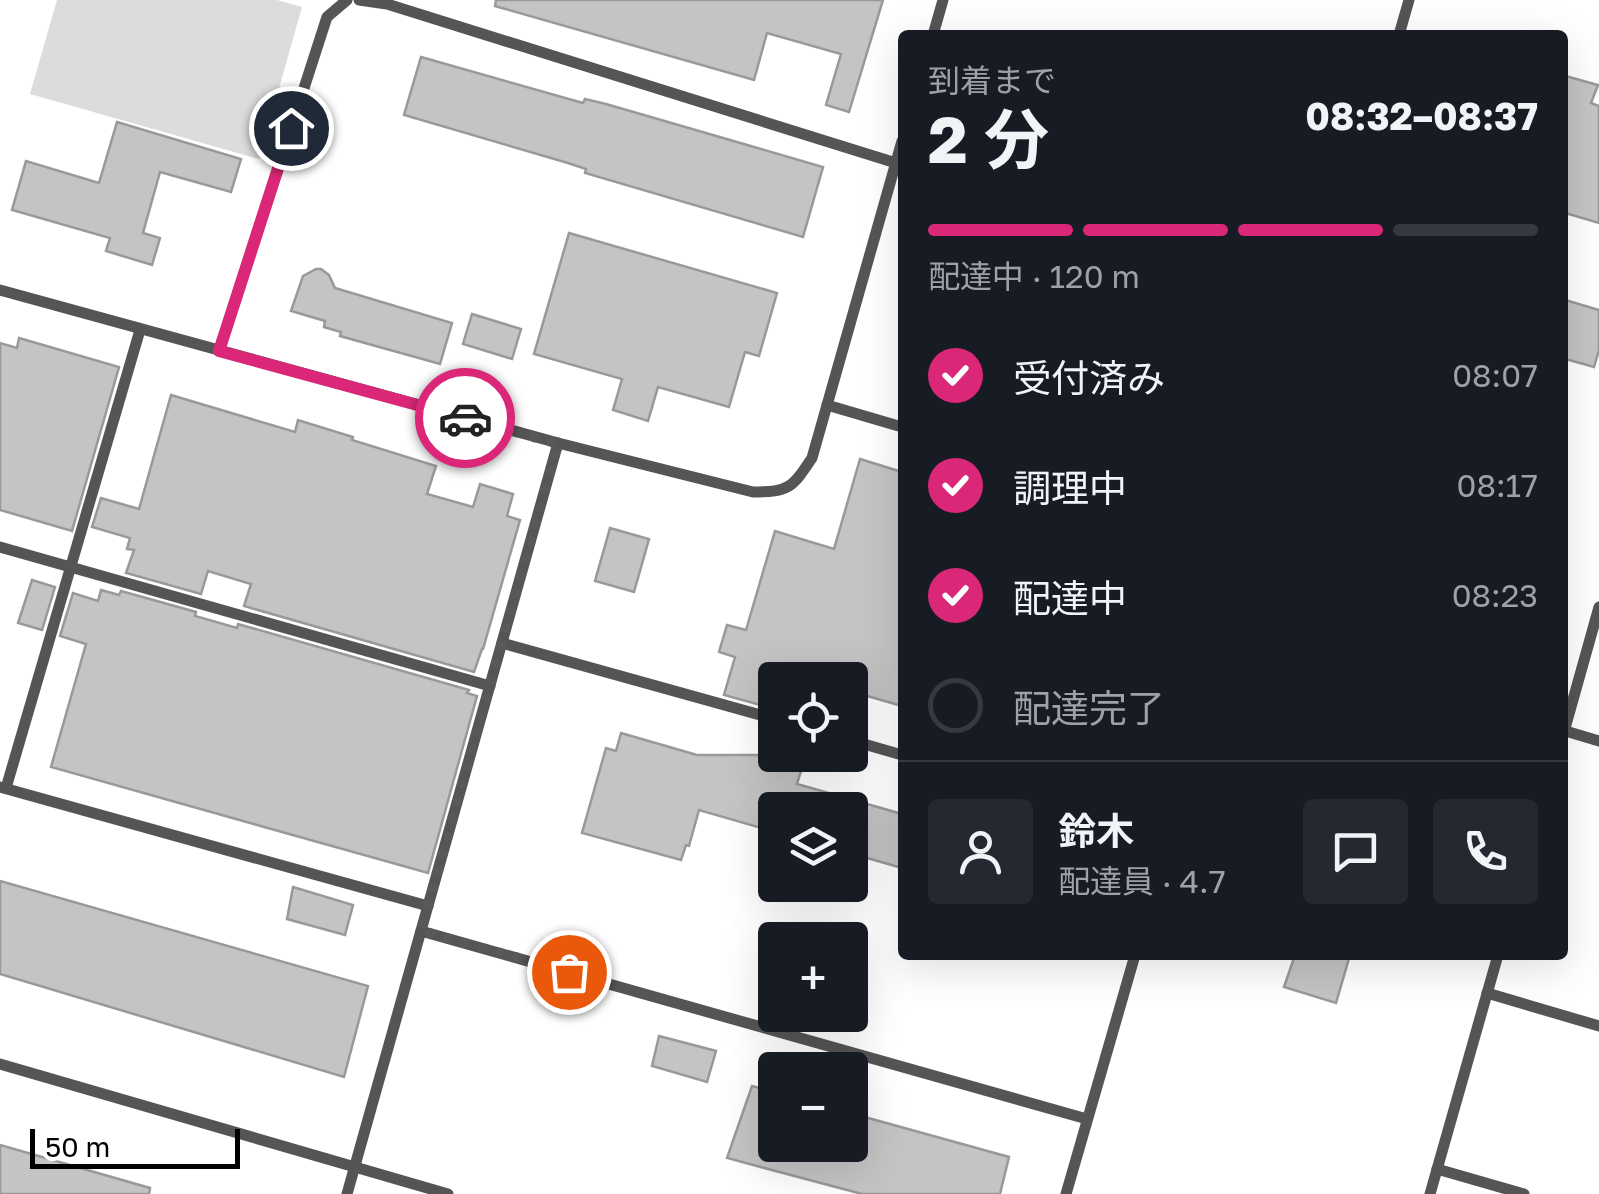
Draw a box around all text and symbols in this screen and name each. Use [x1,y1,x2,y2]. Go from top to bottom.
text: 到着まで [928,61,1056,99]
pin [249,86,334,171]
text: 08:32–08:37 [1305,93,1538,138]
text: 2 分 [928,99,1049,177]
icon: home [264,101,319,156]
text: 配達中 · 120 m [928,257,1140,295]
icon: check [928,348,983,403]
text: 受付済み [1013,355,1165,400]
text: 08:07 [1452,356,1538,394]
courier [415,368,515,468]
icon: car [438,391,493,446]
icon: check [928,458,983,513]
text: 調理中 [1013,465,1127,510]
text: 08:17 [1457,466,1538,504]
icon: check [928,568,983,623]
text: 配達中 [1013,575,1127,620]
text: 08:23 [1452,576,1538,614]
map controls [758,662,868,1162]
button: locate [758,662,868,772]
text: 配達完了 [1013,685,1165,730]
button: layers [758,792,868,902]
button: person [928,799,1033,904]
button: chat [1303,799,1408,904]
button: phone [1433,799,1538,904]
text: 鈴木 [1058,808,1134,853]
text: 配達員 · 4.7 [1058,862,1226,900]
button: + [758,922,868,1032]
pin [527,930,612,1015]
icon: bag [542,945,597,1000]
button: − [758,1052,868,1162]
scale bar [30,1124,240,1168]
text: 50 m [45,1130,110,1163]

